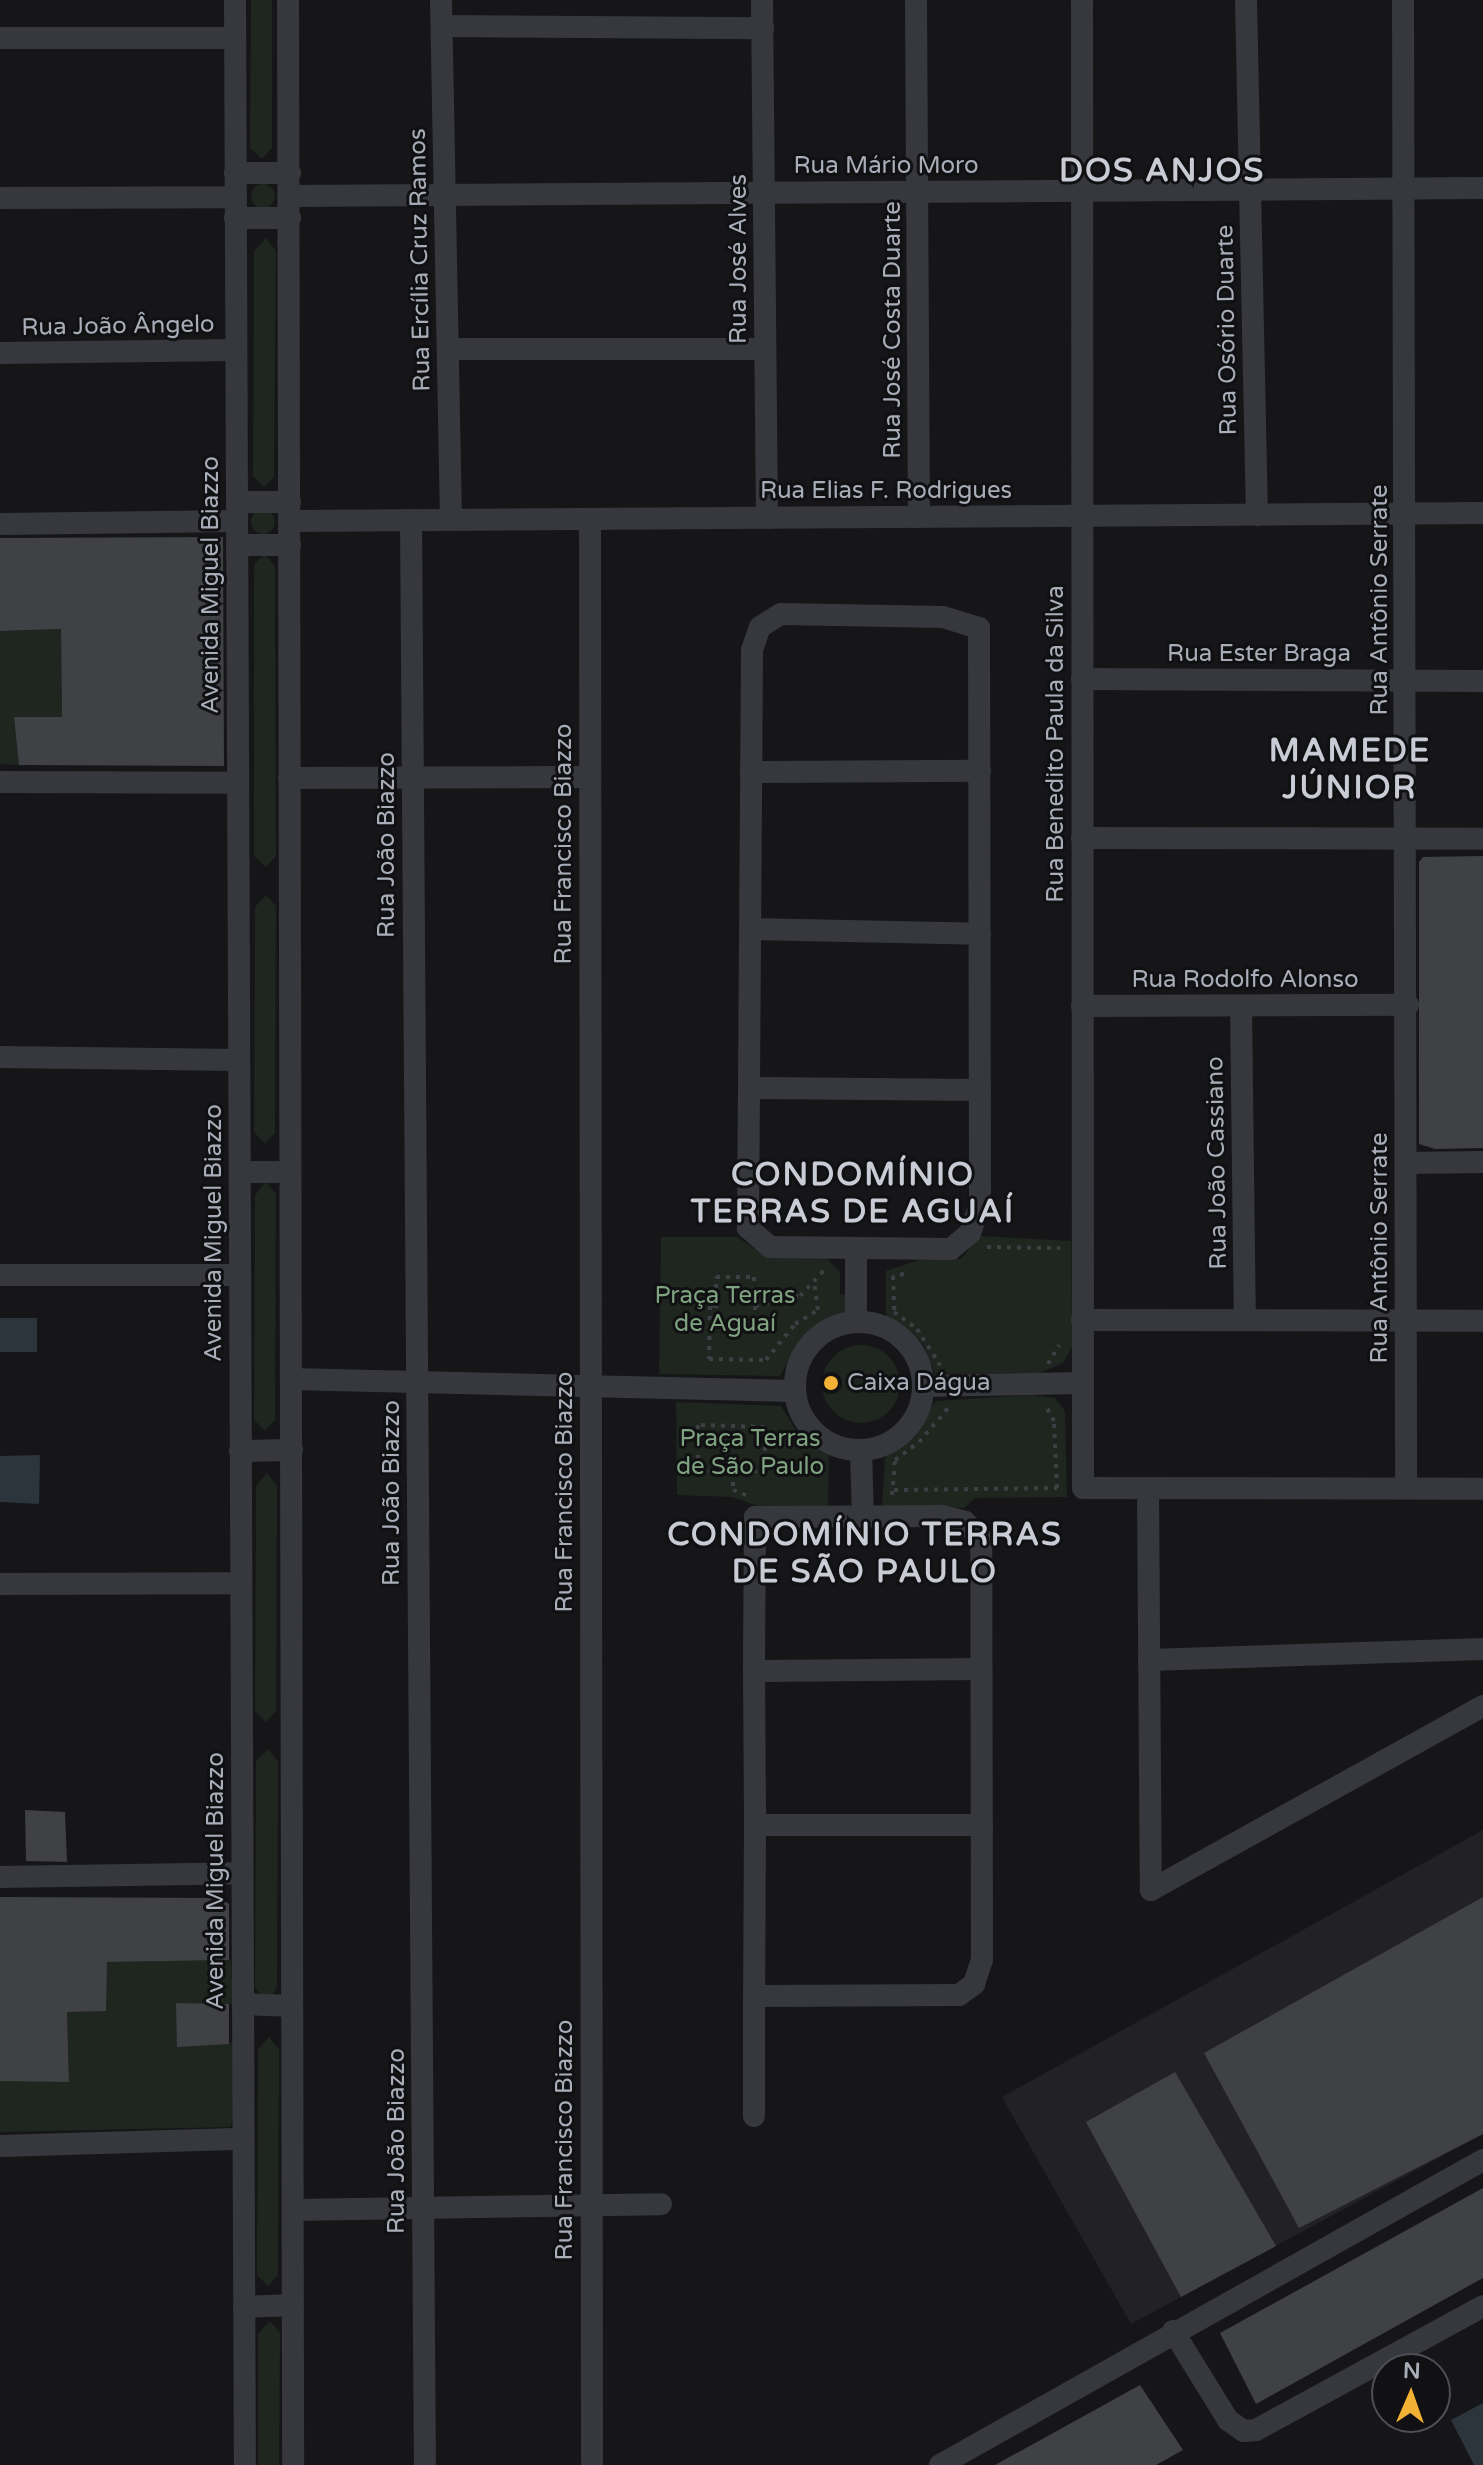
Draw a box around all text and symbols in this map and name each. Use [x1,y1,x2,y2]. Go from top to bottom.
street label: Rua Ercília Cruz Ramos [403,128,437,392]
street label: Rua Mário Moro [794,152,978,180]
district label: DOS ANJOS [1059,152,1265,190]
street label: Rua José Alves [725,174,753,344]
street label: Rua José Costa Duarte [879,201,907,459]
street label: Rua Osório Duarte [1211,224,1243,436]
street label: Rua João Ângelo [21,310,215,342]
street label: Avenida Miguel Biazzo [197,456,225,714]
street label: Rua Elias F. Rodrigues [760,477,1012,505]
street label: Rua Antônio Serrate [1366,484,1394,716]
street label: Rua Benedito Paula da Silva [1042,585,1070,903]
street label: Rua Ester Braga [1167,640,1351,668]
street label: Rua Francisco Biazzo [550,724,578,964]
district label: MAMEDE JÚNIOR [1269,733,1431,808]
street label: Rua João Biazzo [373,752,401,938]
street label: Rua Rodolfo Alonso [1131,966,1359,994]
street label: Rua João Cassiano [1201,1056,1233,1270]
street label: Avenida Miguel Biazzo [200,1104,228,1362]
street label: Rua Antônio Serrate [1366,1132,1394,1364]
district label: CONDOMÍNIO TERRAS DE AGUAÍ [691,1157,1015,1232]
park label: Praça Terras de Aguaí [654,1282,796,1338]
place label: Caixa Dágua [847,1369,990,1397]
street label: Rua Francisco Biazzo [551,1372,579,1612]
marker: Caixa Dágua [822,1374,840,1392]
street label: Rua João Biazzo [378,1400,406,1586]
park label: Praça Terras de São Paulo [676,1425,824,1481]
district label: CONDOMÍNIO TERRAS DE SÃO PAULO [667,1517,1063,1592]
street label: Avenida Miguel Biazzo [202,1752,230,2010]
street label: Rua Francisco Biazzo [551,2020,579,2260]
street label: Rua João Biazzo [383,2048,411,2234]
north arrow [1371,2353,1451,2433]
text: N [1402,2358,1421,2384]

